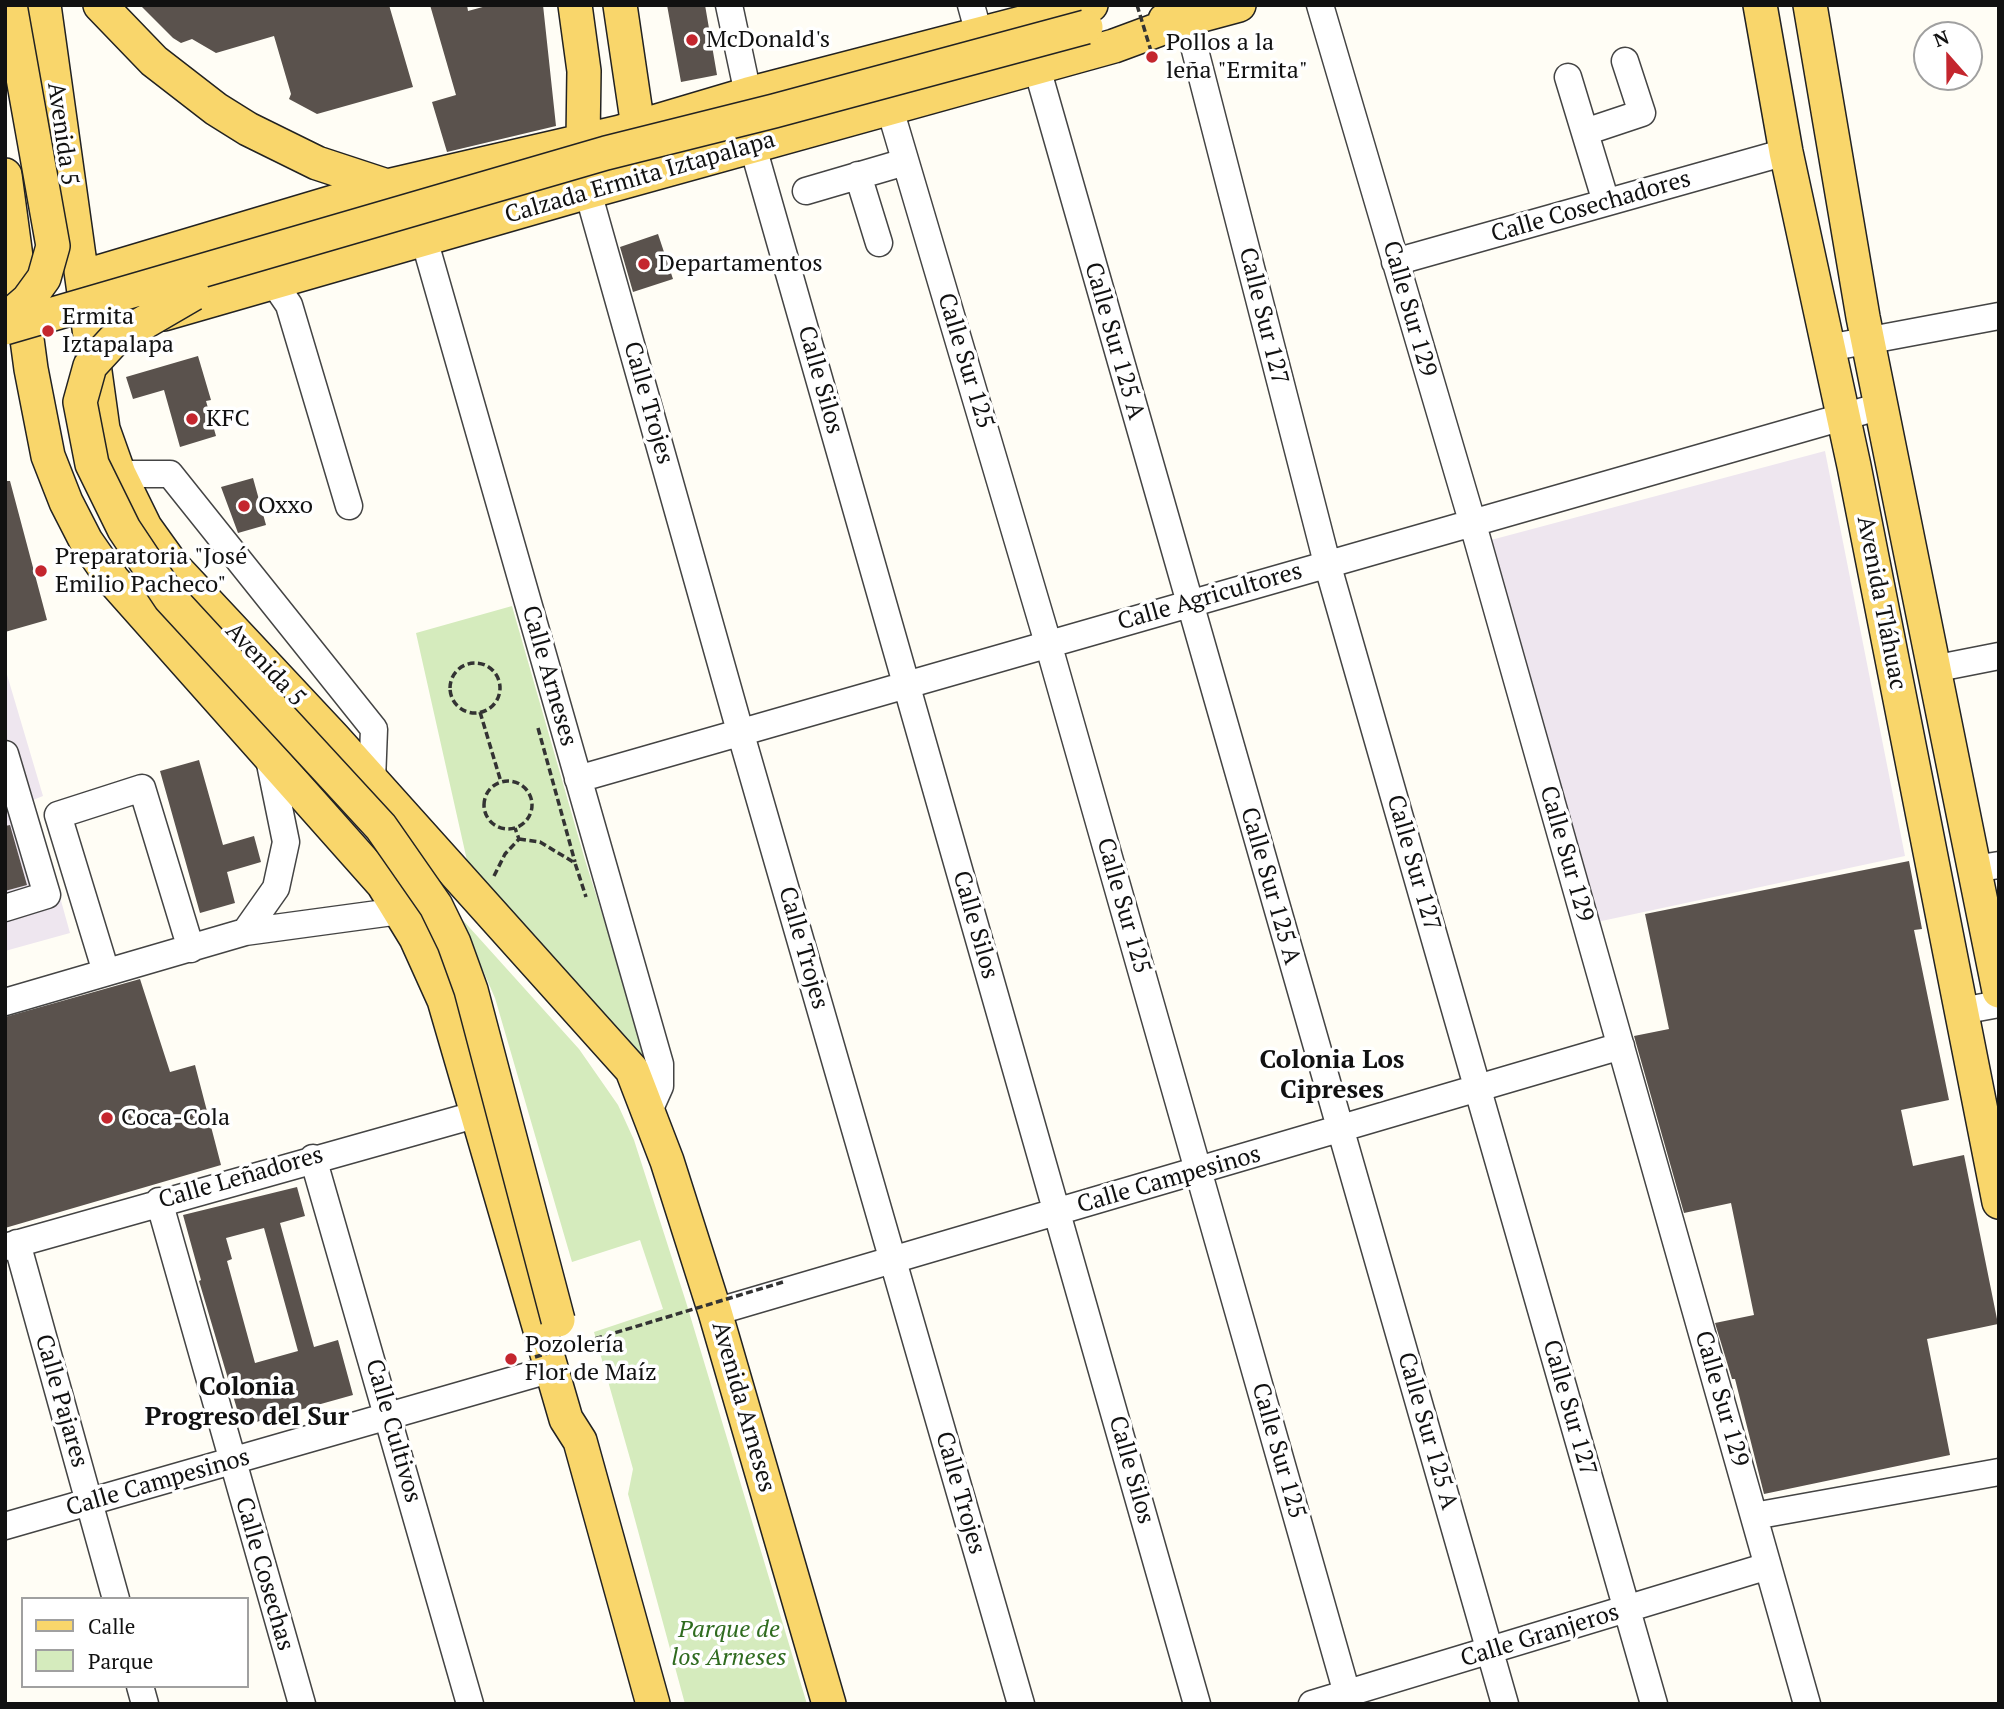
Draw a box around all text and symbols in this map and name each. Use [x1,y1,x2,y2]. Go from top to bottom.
north arrow [1913,21,1983,91]
text: N [1930,24,1952,52]
place label: McDonald's [706,26,830,54]
place label: Pollos a la leña "Ermita" [1166,29,1308,85]
marker: McDonald's [684,32,700,48]
marker: Pollos a la leña "Ermita" [1144,49,1160,65]
street label: Avenida 5 [41,80,83,188]
street label: Calzada Ermita Iztapalapa [502,126,778,230]
street label: Calle Cosechadores [1488,165,1694,249]
street label: Calle Sur 129 [1376,238,1442,380]
street label: Calle Sur 127 [1232,245,1294,387]
place label: Departamentos [658,250,823,278]
marker: Departamentos [636,256,652,272]
street label: Calle Sur 125 A [1078,259,1150,423]
street label: Calle Sur 125 [931,290,999,432]
place label: Ermita Iztapalapa [62,303,174,359]
marker: Ermita Iztapalapa [40,323,56,339]
street label: Calle Silos [791,323,849,437]
street label: Calle Trojes [617,339,679,467]
place label: KFC [206,405,250,433]
marker: KFC [184,411,200,427]
place label: Oxxo [258,492,313,520]
marker: Oxxo [236,498,252,514]
street label: Avenida Tláhuac [1850,514,1912,692]
place label: Preparatoria "José Emilio Pacheco" [55,543,247,599]
street label: Calle Agricultores [1114,557,1306,637]
marker: Preparatoria "José Emilio Pacheco" [33,563,49,579]
street label: Calle Arneses [515,602,583,750]
street label: Avenida 5 [219,617,311,713]
street label: Calle Sur 129 [1533,783,1599,925]
street label: Calle Sur 127 [1380,792,1446,934]
street label: Calle Sur 125 A [1234,804,1306,968]
street label: Calle Sur 125 [1090,835,1156,977]
street label: Calle Silos [946,868,1004,982]
street label: Calle Trojes [772,884,834,1012]
district label: Colonia Los Cipreses [1259,1045,1405,1106]
place label: Coca-Cola [121,1104,230,1132]
marker: Coca-Cola [99,1110,115,1126]
street label: Calle Campesinos [1074,1140,1264,1220]
street label: Calle Leñadores [155,1141,327,1215]
street label: Avenida Arneses [705,1318,781,1496]
street label: Calle Sur 129 [1688,1328,1754,1470]
street label: Calle Pajares [28,1331,94,1471]
place label: Pozolería Flor de Maíz [525,1331,657,1387]
street label: Calle Sur 127 [1536,1337,1602,1479]
street label: Calle Sur 125 A [1391,1349,1463,1513]
marker: Pozolería Flor de Maíz [503,1351,519,1367]
street label: Calle Cultivos [359,1356,427,1506]
district label: Colonia Progreso del Sur [145,1372,349,1434]
street label: Calle Sur 125 [1245,1380,1311,1522]
street label: Calle Silos [1102,1413,1160,1527]
street label: Calle Trojes [929,1429,991,1557]
street label: Calle Campesinos [63,1443,253,1523]
street label: Calle Cosechas [228,1494,300,1654]
legend [21,1597,248,1688]
street label: Calle Granjeros [1457,1598,1623,1674]
text: Calle [88,1612,135,1640]
park label: Parque de los Arneses [672,1616,786,1672]
text: Parque [88,1647,153,1675]

